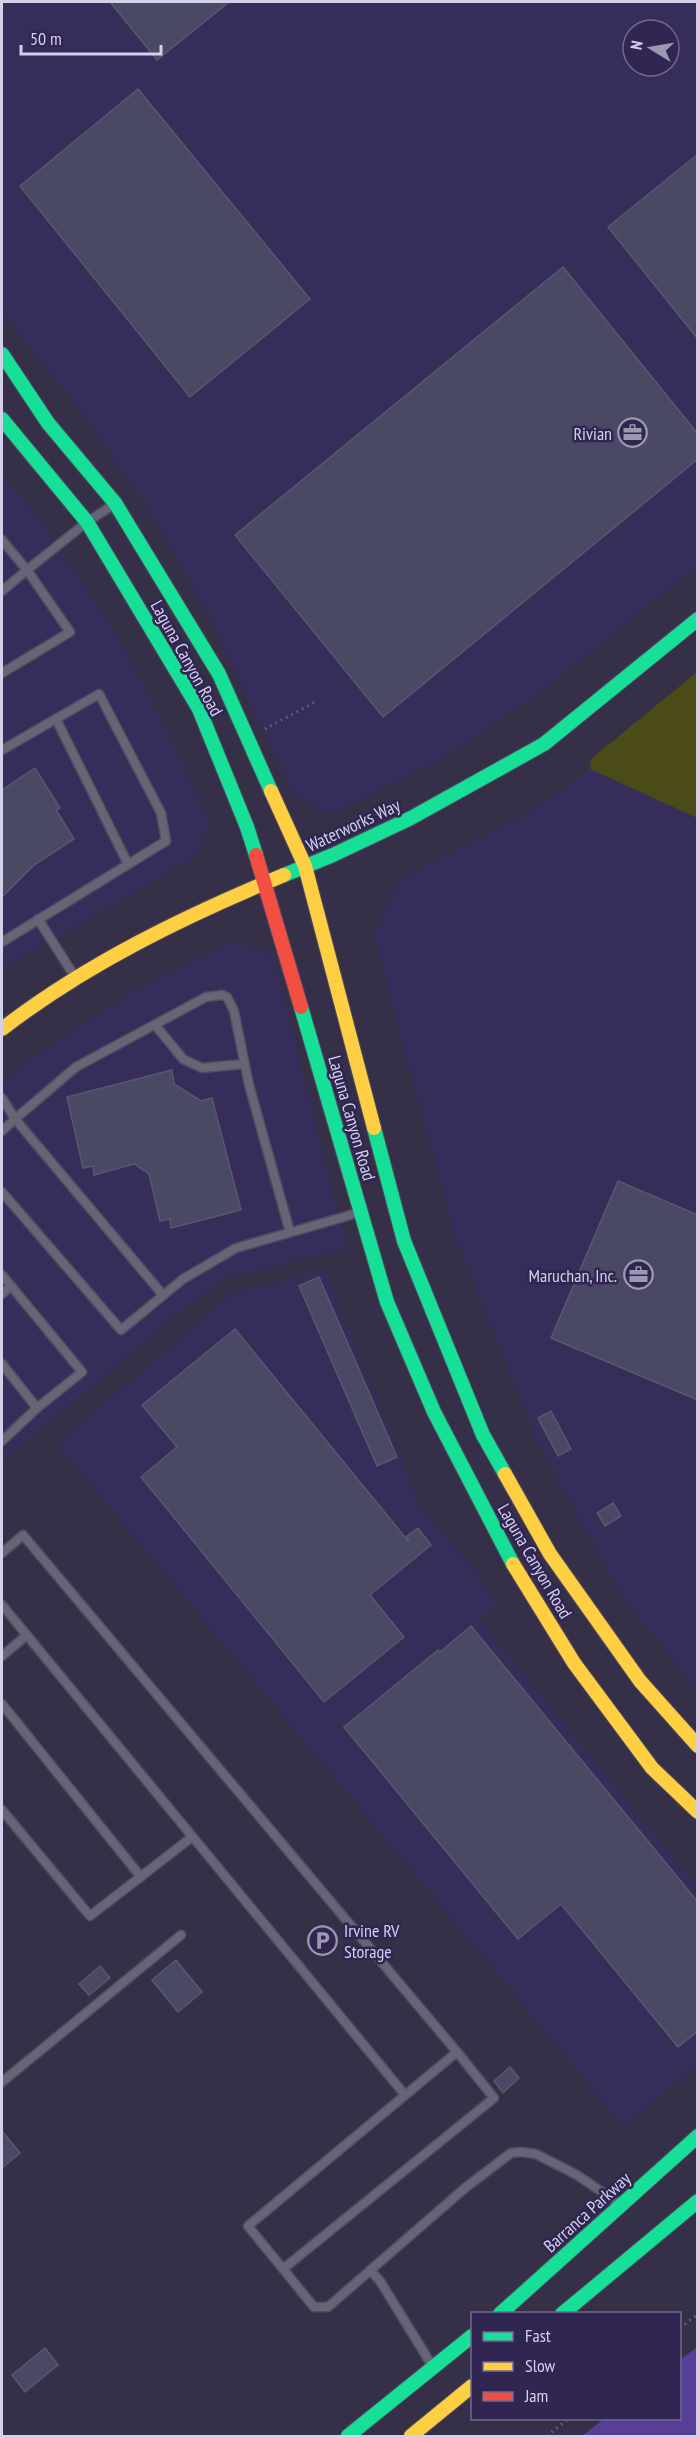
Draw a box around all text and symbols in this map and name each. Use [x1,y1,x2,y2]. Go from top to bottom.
scale bar [21,18,160,56]
north arrow [621,18,681,78]
text: 50 m [30,27,62,50]
text: N [626,39,647,51]
office icon: Rivian [617,417,649,449]
place label: Rivian [573,422,612,445]
street label: Laguna Canyon Road [146,596,228,720]
street label: Waterworks Way [302,793,404,857]
street label: Laguna Canyon Road [323,1053,381,1183]
office icon: Maruchan, Inc. [622,1259,654,1291]
place label: Maruchan, Inc. [528,1264,617,1287]
street label: Laguna Canyon Road [493,1499,577,1623]
place label: Irvine RV Storage [344,1919,400,1963]
parking icon: Irvine RV Storage [307,1924,339,1956]
street label: Barranca Parkway [539,2167,636,2257]
legend [471,2312,681,2420]
text: Fast [525,2324,551,2347]
text: Slow [525,2354,556,2377]
text: Jam [524,2384,548,2407]

